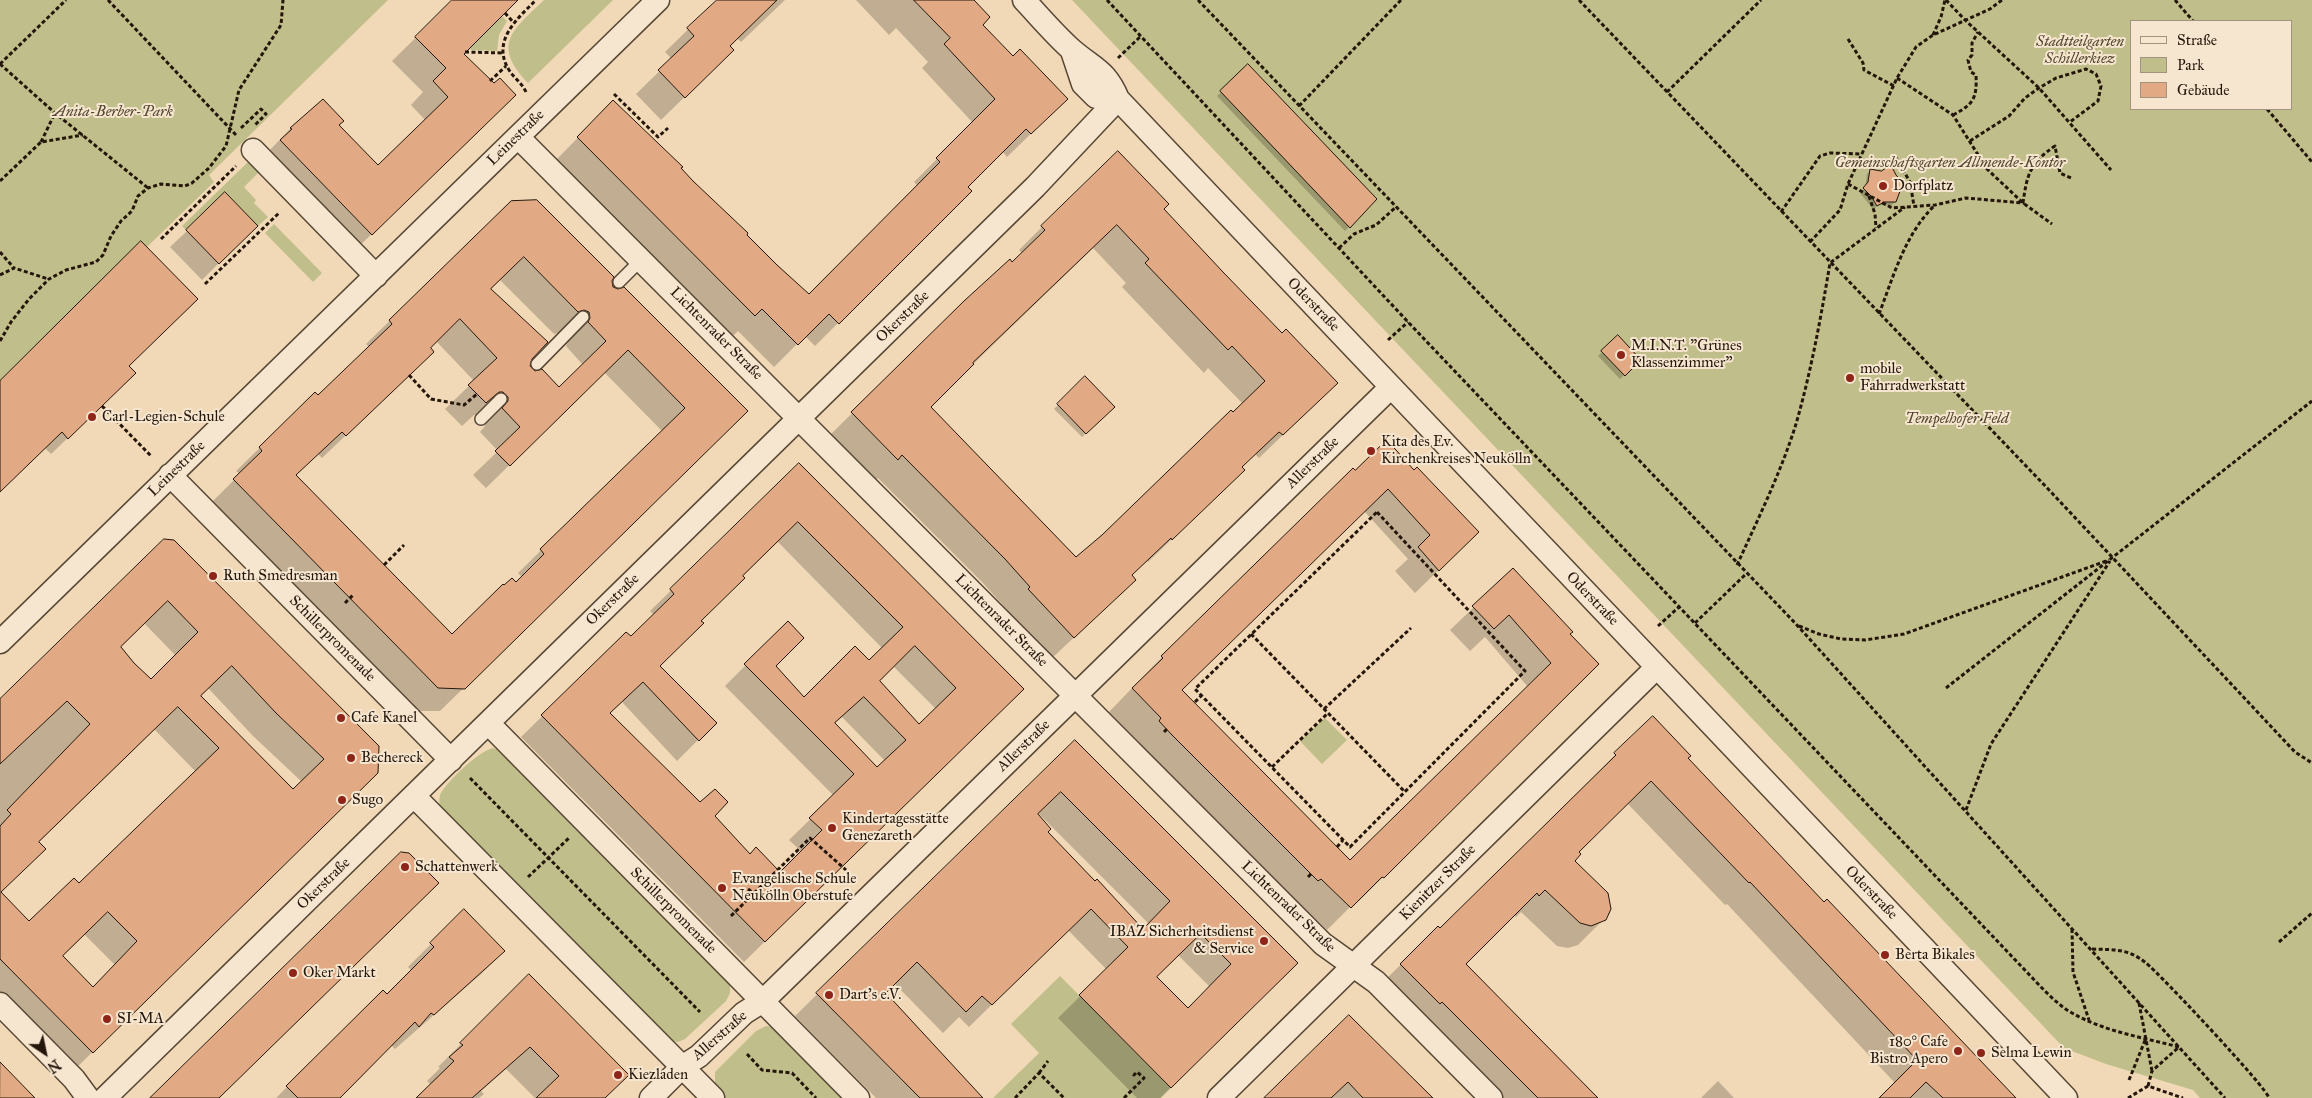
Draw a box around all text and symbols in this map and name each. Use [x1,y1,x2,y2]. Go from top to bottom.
legend [2130,20,2292,110]
text: Straße [2177,31,2217,49]
park label: Stadtteilgarten Schillerkiez [2036,33,2124,68]
text: Park [2177,56,2204,74]
text: Gebäude [2177,81,2230,99]
park label: Anita-Berber-Park [53,103,173,121]
street label: Leinestraße [484,106,548,170]
park label: Gemeinschaftsgarten Allmende-Kontor [1835,154,2065,172]
place label: Dorfplatz [1893,177,1953,195]
marker: Dorfplatz [1877,180,1889,192]
street label: Oderstraße [1283,274,1343,336]
street label: Lichtenrader Straße [666,284,766,384]
street label: Okerstraße [873,287,933,347]
place label: M.I.N.T. "Grünes Klassenzimmer" [1631,337,1742,372]
marker: M.I.N.T. "Grünes Klassenzimmer" [1615,349,1627,361]
place label: mobile Fahrradwerkstatt [1860,360,1965,395]
marker: mobile Fahrradwerkstatt [1844,372,1856,384]
place label: Carl-Legien-Schule [102,408,225,426]
park label: Tempelhofer Feld [1905,410,2009,428]
marker: Carl-Legien-Schule [86,411,98,423]
street label: Allerstraße [1283,433,1343,493]
place label: Kita des Ev. Kirchenkreises Neukölln [1381,433,1531,468]
street label: Leinestraße [145,437,209,501]
marker: Kita des Ev. Kirchenkreises Neukölln [1365,445,1377,457]
place label: Ruth Smedresman [223,567,338,585]
street label: Oderstraße [1562,568,1622,630]
marker: Ruth Smedresman [207,570,219,582]
street label: Okerstraße [583,570,643,630]
street label: Lichtenrader Straße [951,571,1051,671]
street label: Schillerpromenade [285,592,379,686]
place label: Cafe Kanel [351,709,417,727]
marker: Cafe Kanel [335,712,347,724]
street label: Allerstraße [994,716,1054,776]
place label: Bechereck [361,749,423,767]
marker: Bechereck [345,752,357,764]
place label: Sugo [352,791,383,809]
marker: Sugo [336,794,348,806]
place label: Kindertagesstätte Genezareth [842,810,949,845]
marker: Kindertagesstätte Genezareth [826,822,838,834]
street label: Kienitzer Straße [1396,841,1480,925]
street label: Okerstraße [294,854,354,914]
street label: Lichtenrader Straße [1237,857,1339,957]
place label: Schattenwerk [415,858,498,876]
marker: Schattenwerk [399,861,411,873]
street label: Oderstraße [1841,862,1901,924]
street label: Schillerpromenade [626,864,720,958]
place label: Evangelische Schule Neukölln Oberstufe [732,870,856,905]
marker: Evangelische Schule Neukölln Oberstufe [716,882,728,894]
place label: IBAZ Sicherheitsdienst & Service [1110,923,1254,958]
marker: IBAZ Sicherheitsdienst & Service [1258,935,1270,947]
place label: Berta Bikales [1895,946,1975,964]
marker: Berta Bikales [1879,949,1891,961]
place label: Oker Markt [303,964,376,982]
marker: Oker Markt [287,967,299,979]
place label: Dart's e.V. [839,986,901,1004]
marker: Dart's e.V. [823,989,835,1001]
street label: Allerstraße [689,1007,751,1065]
place label: SI-MA [117,1010,164,1028]
marker: SI-MA [101,1013,113,1025]
north arrow [20,1028,70,1078]
place label: 180° Cafe Bistro Apero [1870,1033,1948,1068]
place label: Selma Lewin [1991,1044,2071,1062]
marker: 180° Cafe Bistro Apero [1952,1045,1964,1057]
marker: Selma Lewin [1975,1047,1987,1059]
text: N [44,1055,63,1076]
place label: Kiezladen [628,1066,688,1084]
marker: Kiezladen [612,1069,624,1081]

